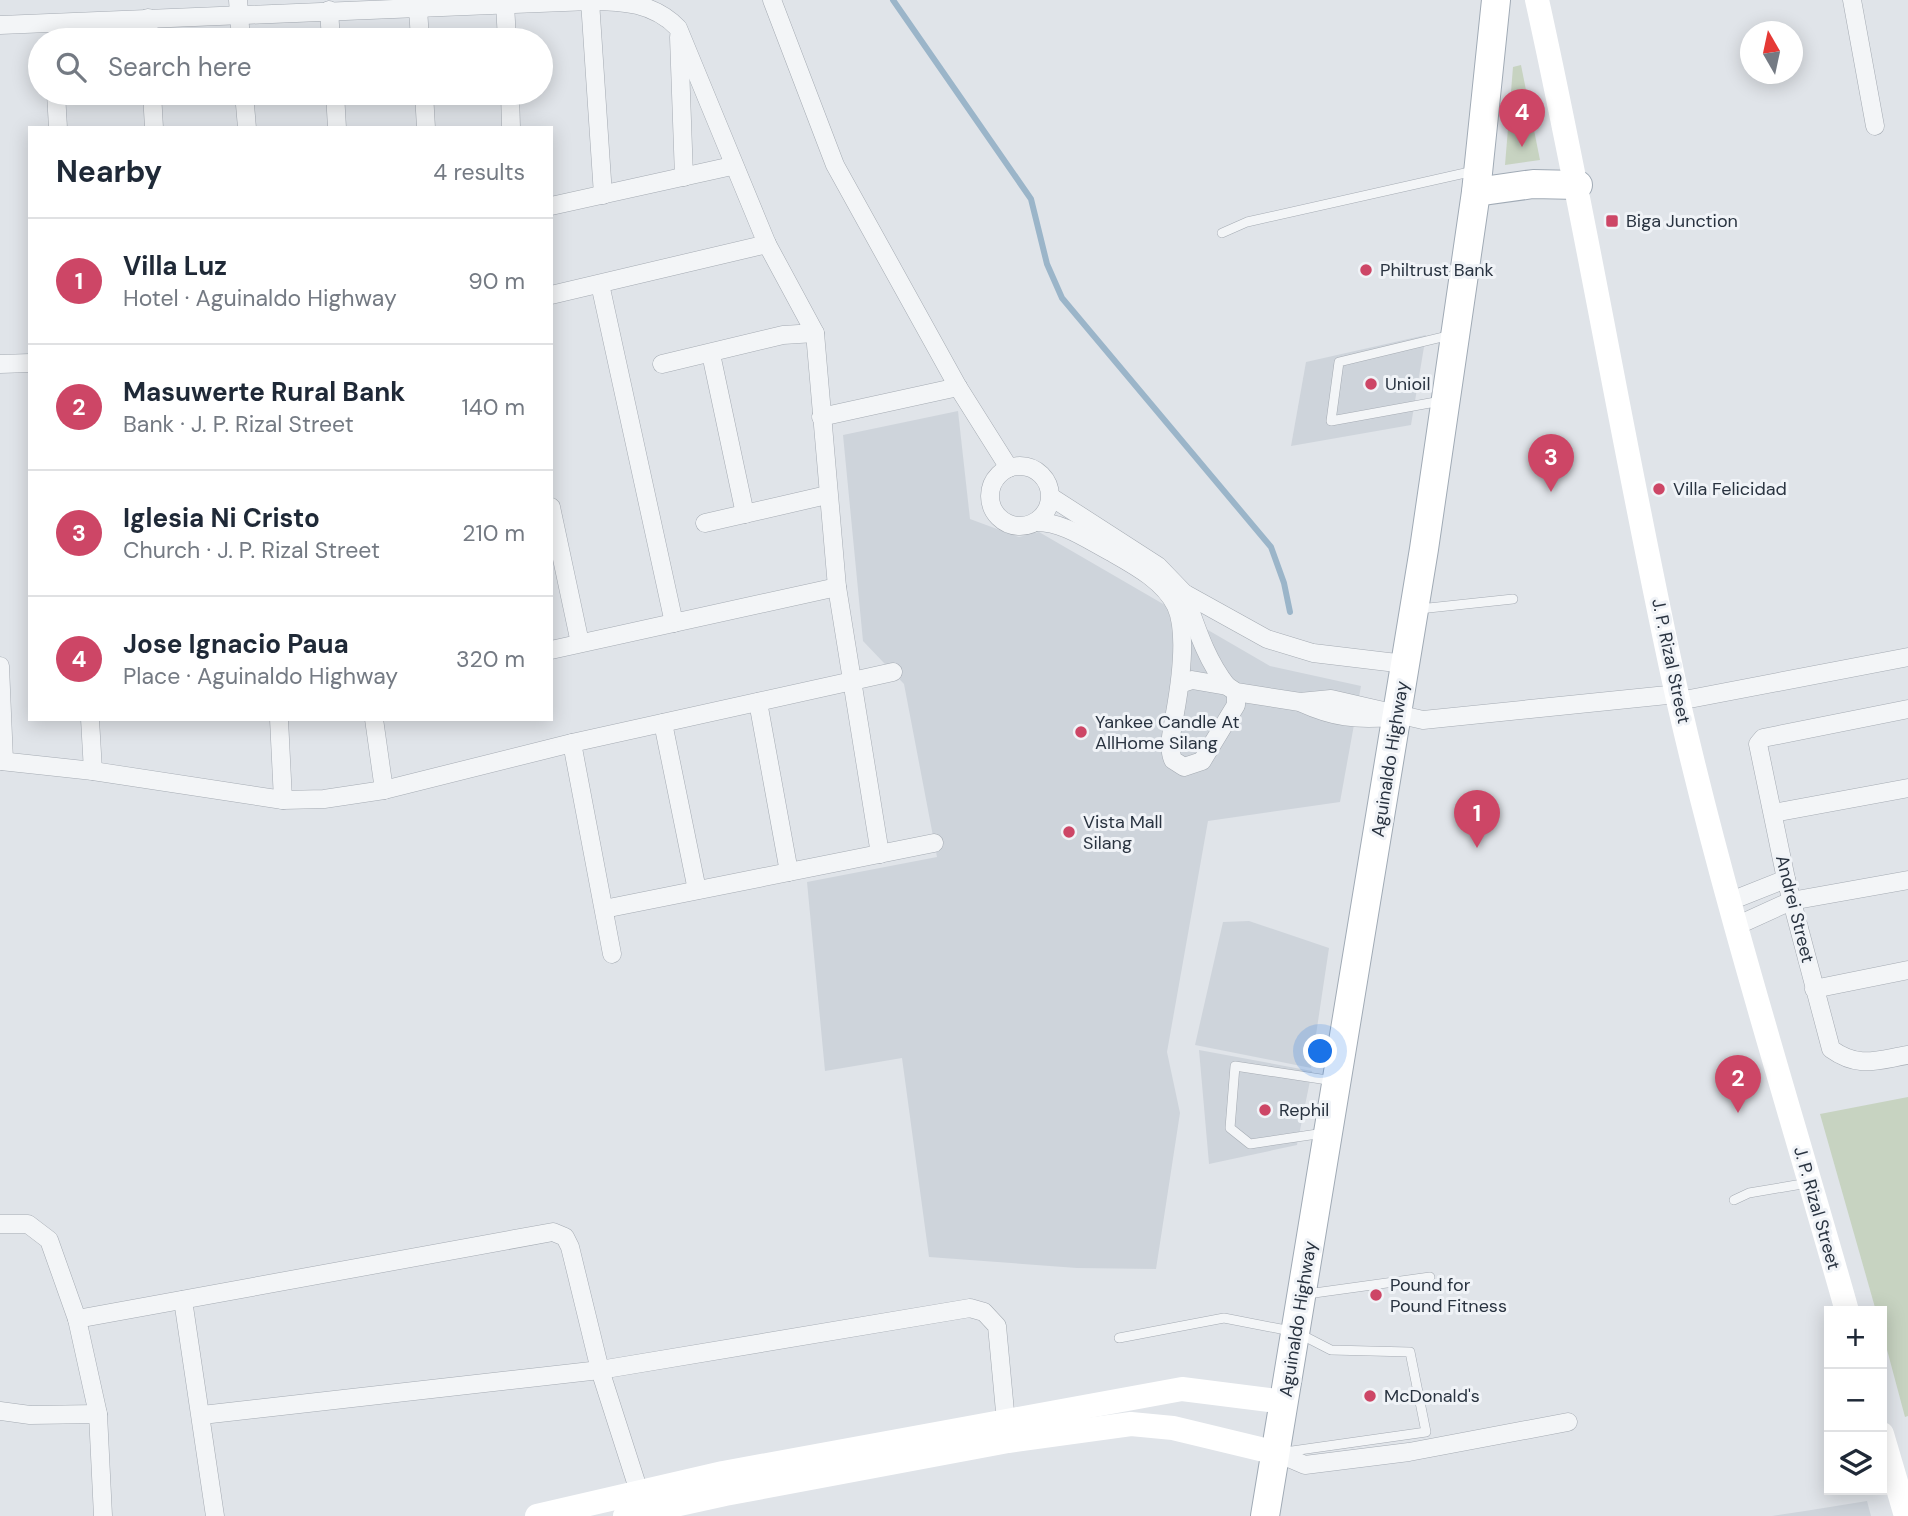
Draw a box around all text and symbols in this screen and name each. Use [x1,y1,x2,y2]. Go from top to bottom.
north arrow [1740,21,1803,84]
search box [28,28,553,105]
icon: search [52,48,90,86]
text: Search here [108,50,251,84]
pin: 4 [1499,89,1545,147]
text: Nearby [56,152,162,191]
text: 4 results [433,157,525,187]
place label: Biga Junction [1626,209,1738,233]
marker: Biga Junction [1604,213,1620,229]
text: Villa Luz [123,249,227,283]
place label: Philtrust Bank [1380,258,1494,282]
marker: Philtrust Bank [1358,262,1374,278]
text: 1 [75,266,83,296]
text: 90 m [468,266,525,296]
text: Hotel · Aguinaldo Highway [123,283,397,313]
place label: Unioil [1385,372,1430,396]
text: Masuwerte Rural Bank [123,375,405,409]
marker: Unioil [1363,376,1379,392]
text: 2 [72,392,86,422]
text: 140 m [462,392,525,422]
text: Bank · J. P. Rizal Street [123,409,354,439]
pin: 3 [1528,434,1574,492]
place label: Villa Felicidad [1673,477,1787,501]
marker: Villa Felicidad [1651,481,1667,497]
text: Iglesia Ni Cristo [123,501,320,535]
text: 3 [72,518,86,548]
text: 210 m [462,518,525,548]
text: Church · J. P. Rizal Street [123,535,380,565]
street label: J. P. Rizal Street [1646,596,1696,726]
text: Jose Ignacio Paua [123,627,349,661]
text: 4 [72,644,86,674]
text: 320 m [456,644,525,674]
text: Place · Aguinaldo Highway [123,661,398,691]
street label: Aguinaldo Highway [1366,679,1414,839]
place label: Yankee Candle At AllHome Silang [1095,710,1240,755]
marker: Yankee Candle At AllHome Silang [1073,724,1089,740]
pin: 1 [1454,790,1500,848]
place label: Vista Mall Silang [1083,810,1163,855]
marker: Vista Mall Silang [1061,824,1077,840]
street label: Andrei Street [1770,853,1820,965]
your location [1303,1034,1337,1068]
pin: 2 [1715,1055,1761,1113]
place label: Rephil [1279,1098,1329,1122]
marker: Rephil [1257,1102,1273,1118]
street label: J. P. Rizal Street [1788,1143,1846,1273]
street label: Aguinaldo Highway [1274,1239,1322,1399]
place label: Pound for Pound Fitness [1390,1273,1507,1318]
marker: Pound for Pound Fitness [1368,1287,1384,1303]
map controls [1824,1306,1887,1495]
button: + [1824,1306,1887,1369]
button: − [1824,1369,1887,1432]
place label: McDonald's [1384,1384,1480,1408]
marker: McDonald's [1362,1388,1378,1404]
button: layers [1824,1432,1887,1495]

